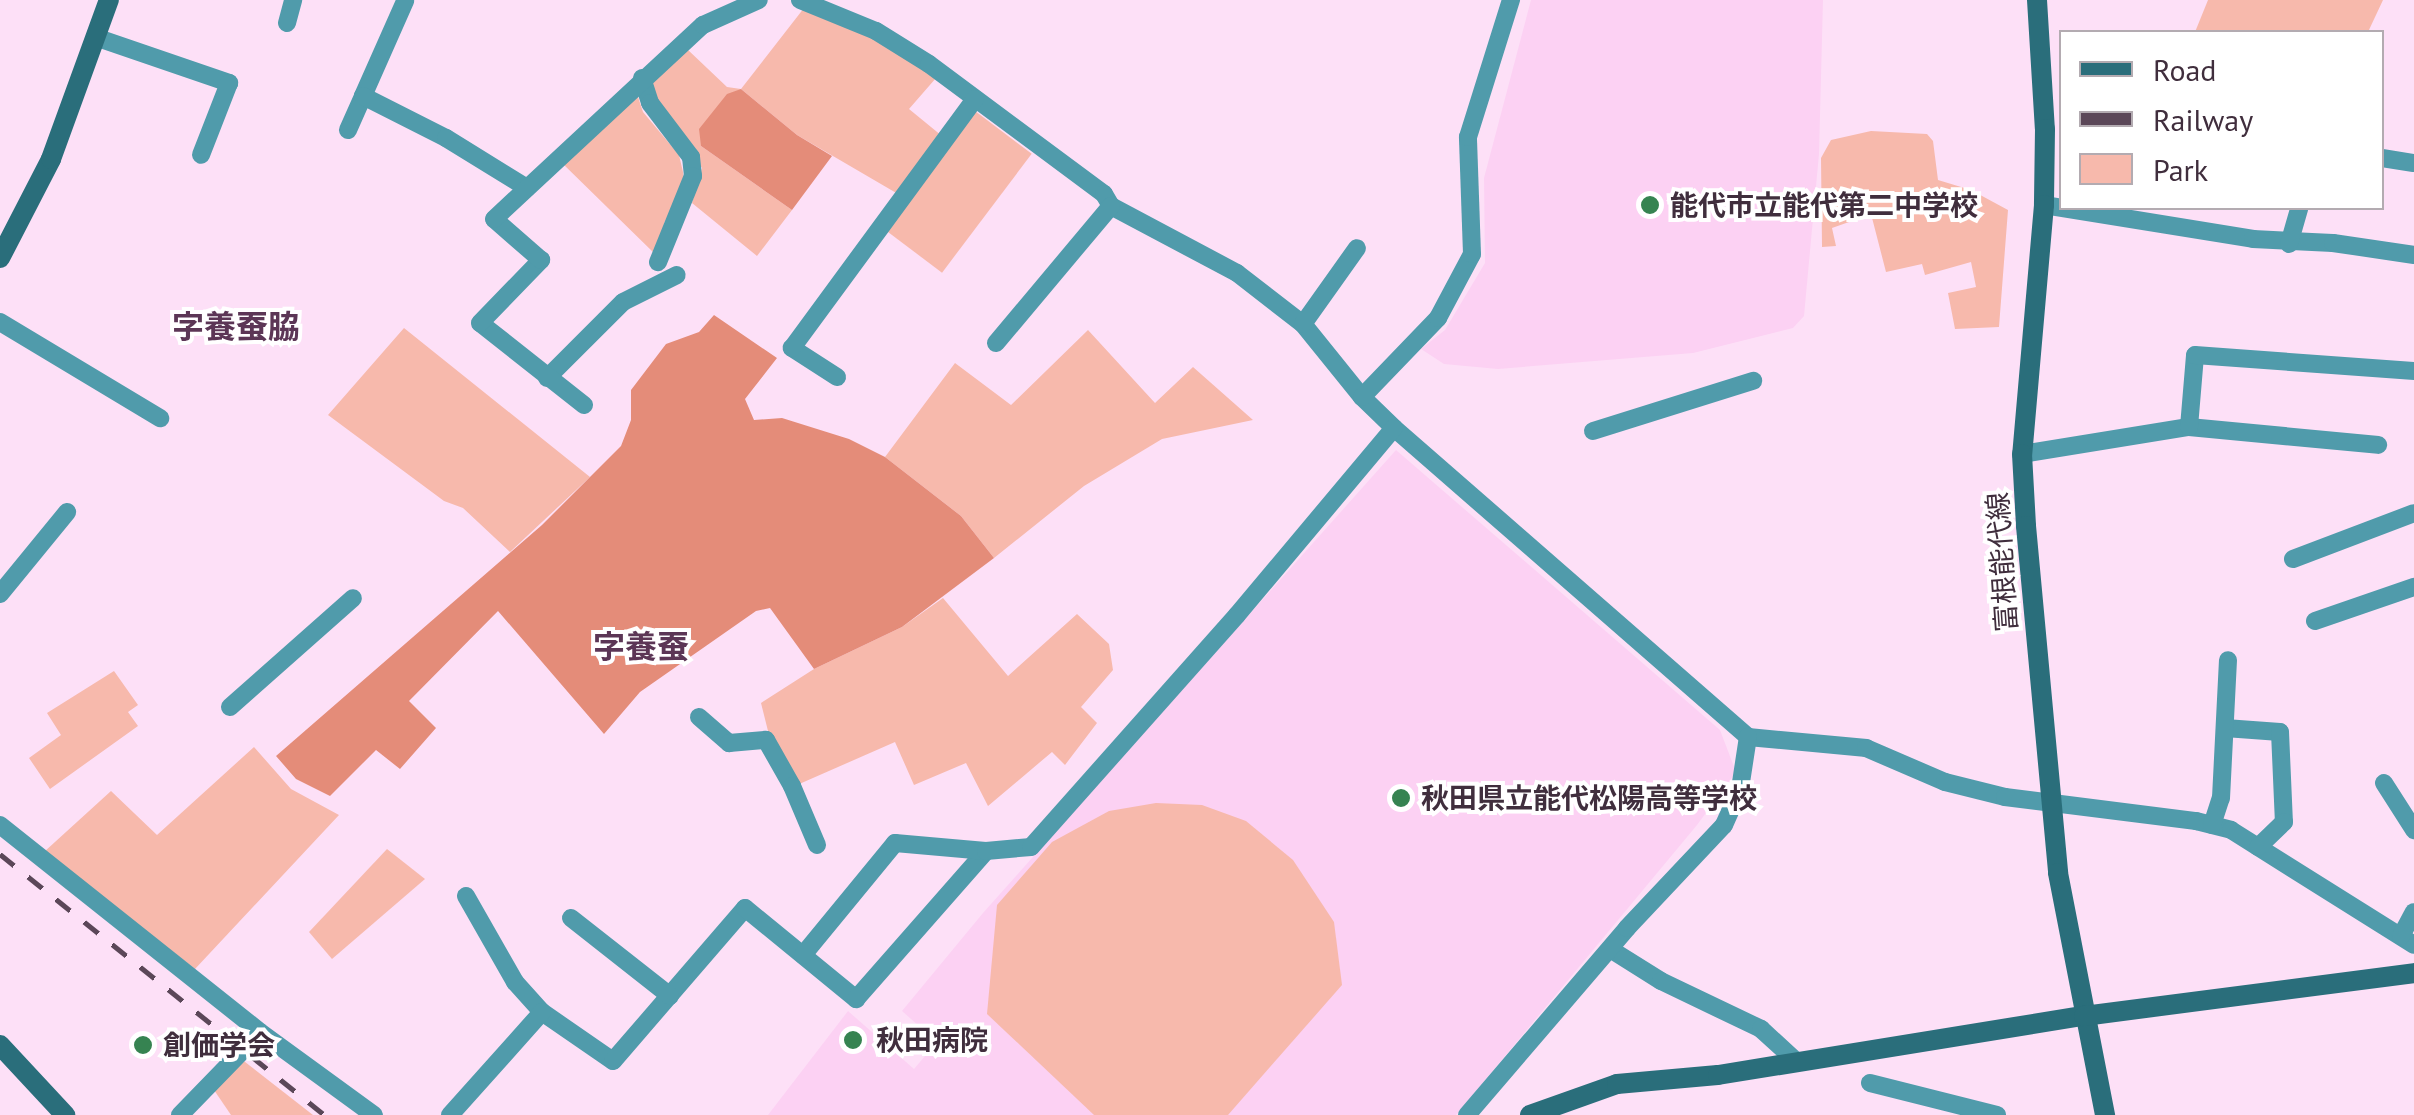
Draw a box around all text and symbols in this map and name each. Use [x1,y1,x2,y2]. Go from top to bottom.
legend [2059,30,2384,210]
text: Road [2153,50,2217,89]
text: Railway [2153,100,2253,139]
text: Park [2153,150,2208,189]
place label: 能代市立能代第二中学校 [1670,188,1978,222]
marker: 能代市立能代第二中学校 [1639,194,1661,216]
district label: 字養蚕脇 [172,307,300,345]
street label: 富根能代線 [1980,491,2024,633]
district label: 字養蚕 [593,627,689,665]
place label: 秋田県立能代松陽高等学校 [1421,781,1757,815]
marker: 秋田県立能代松陽高等学校 [1390,787,1412,809]
place label: 秋田病院 [876,1023,988,1057]
marker: 秋田病院 [840,1027,866,1053]
place label: 創価学会 [163,1028,275,1062]
marker: 創価学会 [132,1034,154,1056]

